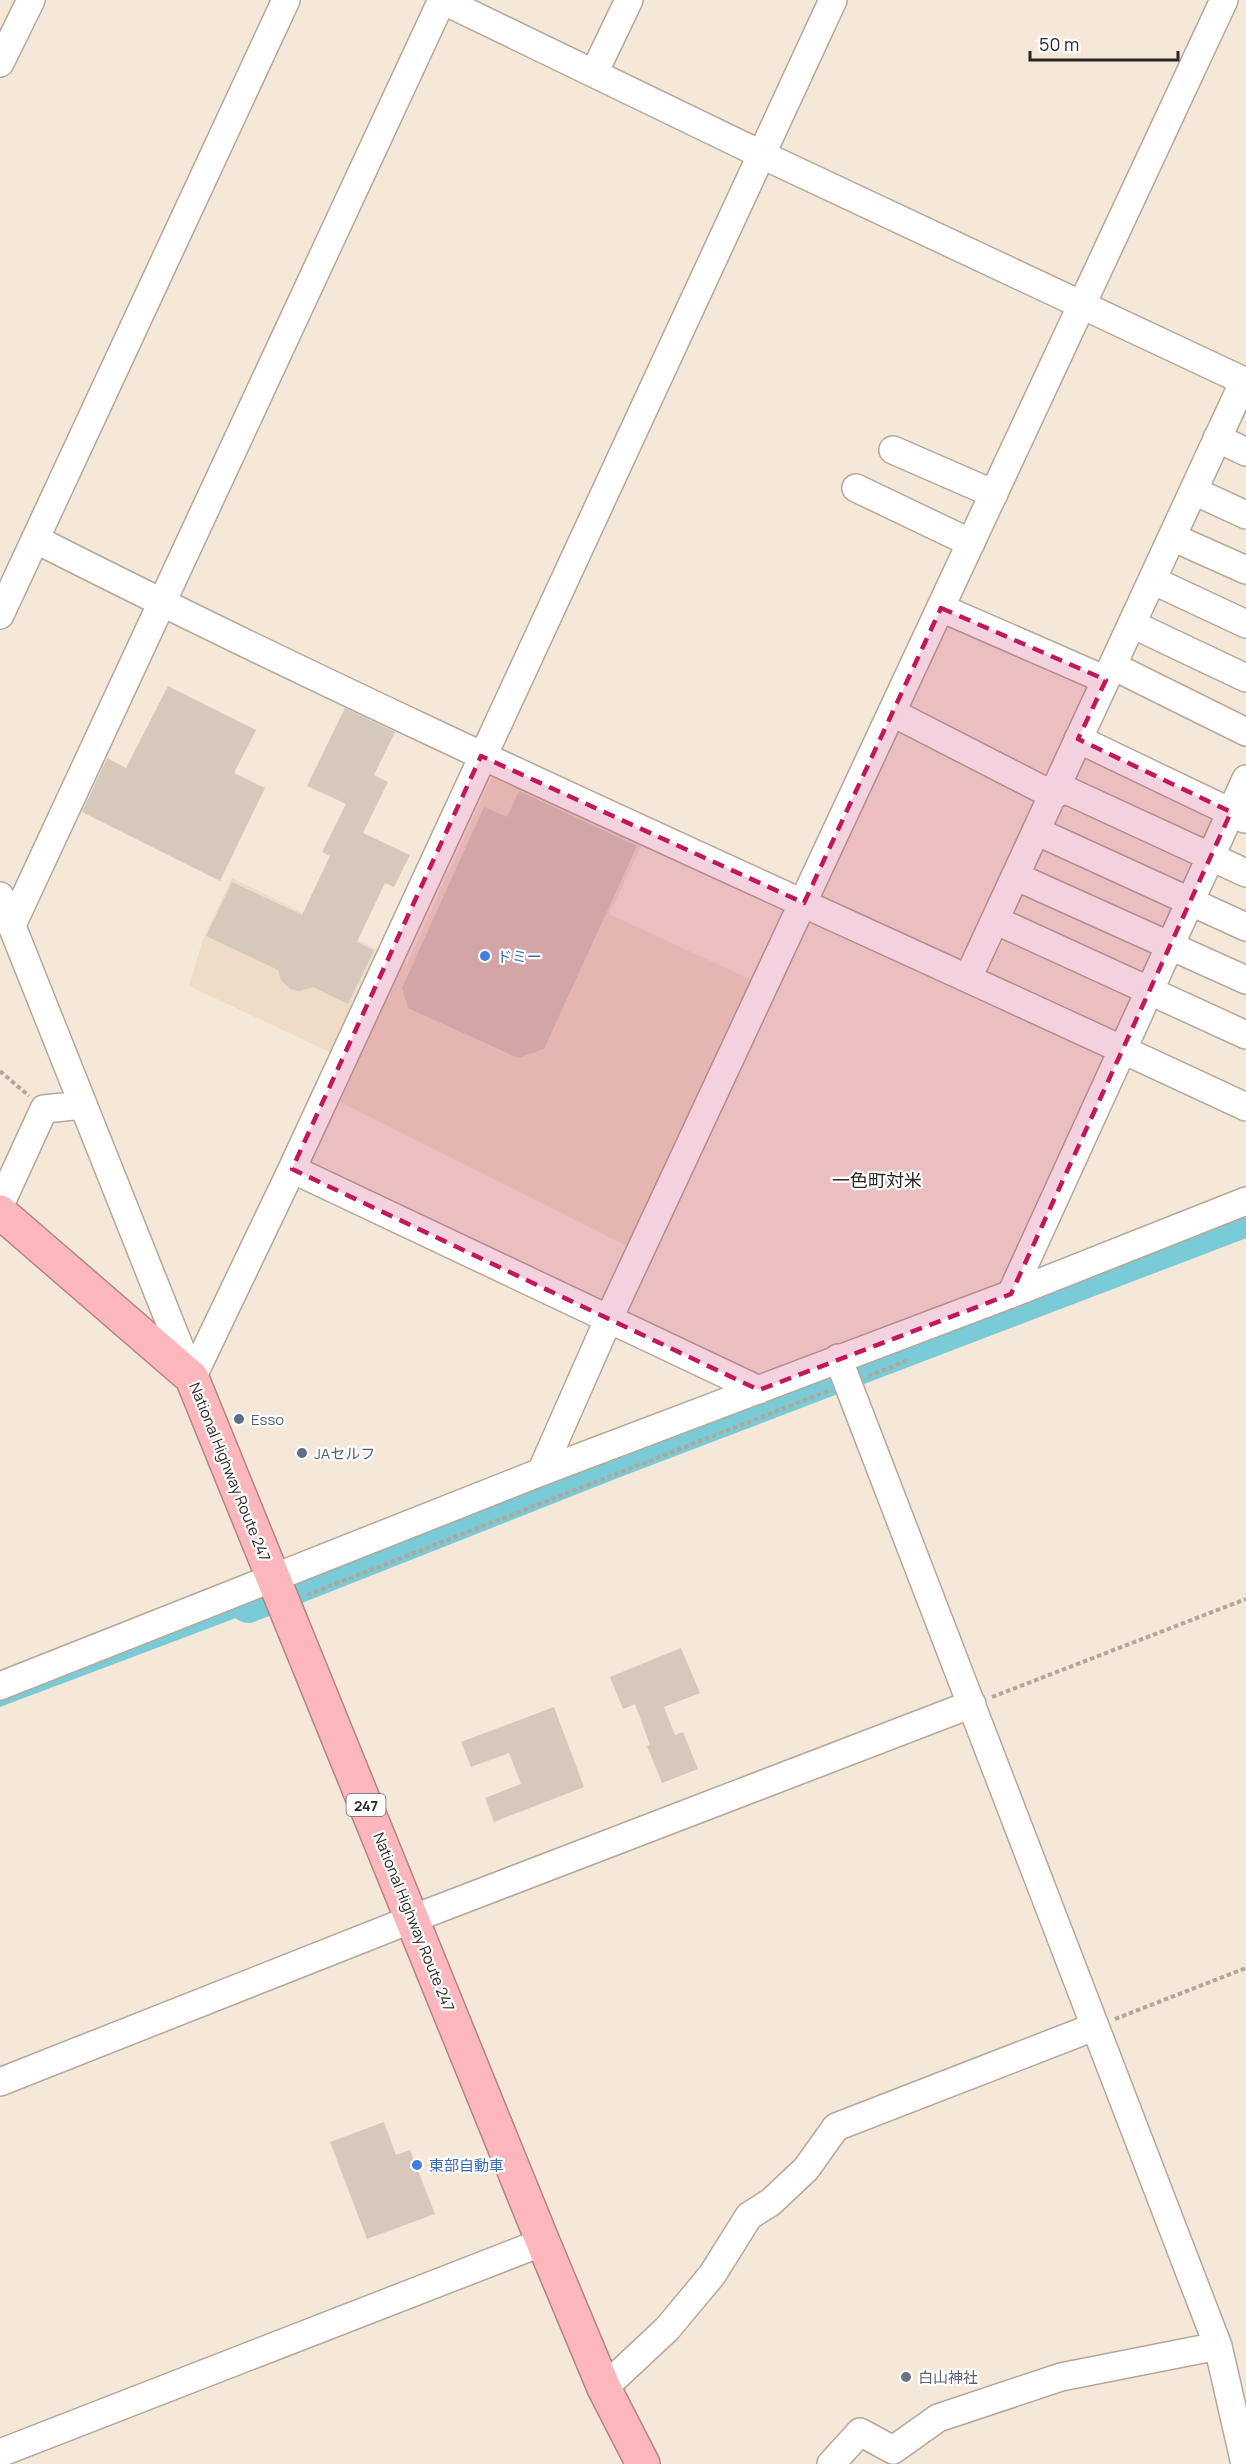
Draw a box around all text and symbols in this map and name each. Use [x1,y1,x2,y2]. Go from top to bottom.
scale bar [1030,24,1178,62]
text: 50 m [1039,32,1079,56]
place label: ドミー [497,946,542,967]
marker: ドミー [478,949,492,963]
district label: 一色町対米 [832,1168,922,1192]
street label: National Highway Route 247 [184,1379,276,1565]
place label: Esso [251,1409,284,1430]
marker: Esso [232,1412,246,1426]
place label: JAセルフ [314,1443,375,1464]
marker: JAセルフ [295,1446,309,1460]
road number: 247 [346,1794,386,1816]
street label: National Highway Route 247 [368,1829,460,2015]
place label: 東部自動車 [429,2155,504,2176]
marker: 東部自動車 [410,2158,424,2172]
place label: 白山神社 [918,2367,978,2388]
marker: 白山神社 [899,2370,913,2384]

